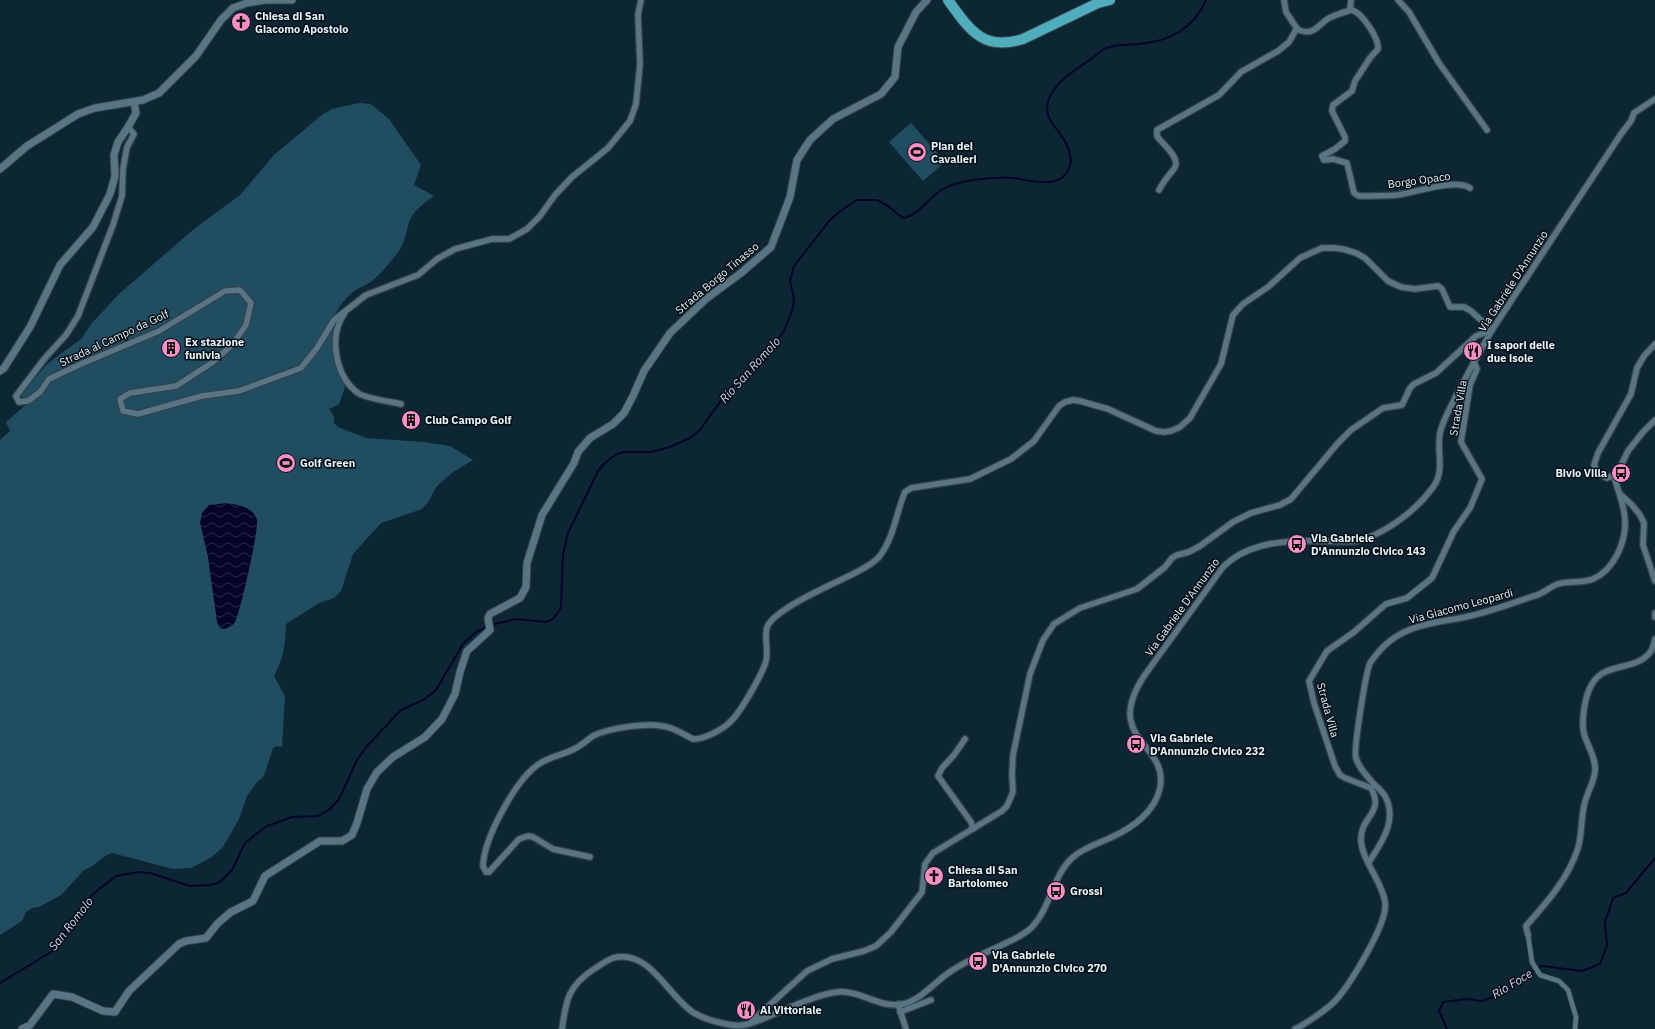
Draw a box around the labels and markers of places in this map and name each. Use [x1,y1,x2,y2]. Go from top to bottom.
place label: Chiesa di San Giacomo Apostolo [255,9,349,36]
church icon: Chiesa di San Giacomo Apostolo [230,11,252,33]
place label: Pian dei Cavalieri [931,139,977,166]
sports icon: Pian dei Cavalieri [906,141,928,163]
place label: Ex stazione funivia [185,335,244,362]
building icon: Ex stazione funivia [160,337,182,359]
place label: I sapori delle due isole [1487,338,1555,365]
restaurant icon: I sapori delle due isole [1462,340,1484,362]
building icon: Club Campo Golf [400,409,422,431]
place label: Club Campo Golf [425,413,512,427]
sports icon: Golf Green [275,452,297,474]
place label: Golf Green [300,456,355,470]
bus stop icon: Bivio Villa [1610,462,1632,484]
place label: Bivio Villa [1556,466,1607,480]
place label: Via Gabriele D'Annunzio Civico 143 [1311,531,1426,558]
bus stop icon: Via Gabriele D'Annunzio Civico 143 [1286,533,1308,555]
place label: Via Gabriele D'Annunzio Civico 232 [1150,731,1265,758]
bus stop icon: Via Gabriele D'Annunzio Civico 232 [1125,733,1147,755]
place label: Chiesa di San Bartolomeo [948,863,1018,890]
church icon: Chiesa di San Bartolomeo [923,865,945,887]
bus stop icon: Grossi [1045,880,1067,902]
place label: Grossi [1070,884,1103,898]
place label: Via Gabriele D'Annunzio Civico 270 [992,948,1107,975]
bus stop icon: Via Gabriele D'Annunzio Civico 270 [967,950,989,972]
restaurant icon: Al Vittoriale [735,999,757,1021]
place label: Al Vittoriale [760,1003,822,1017]

